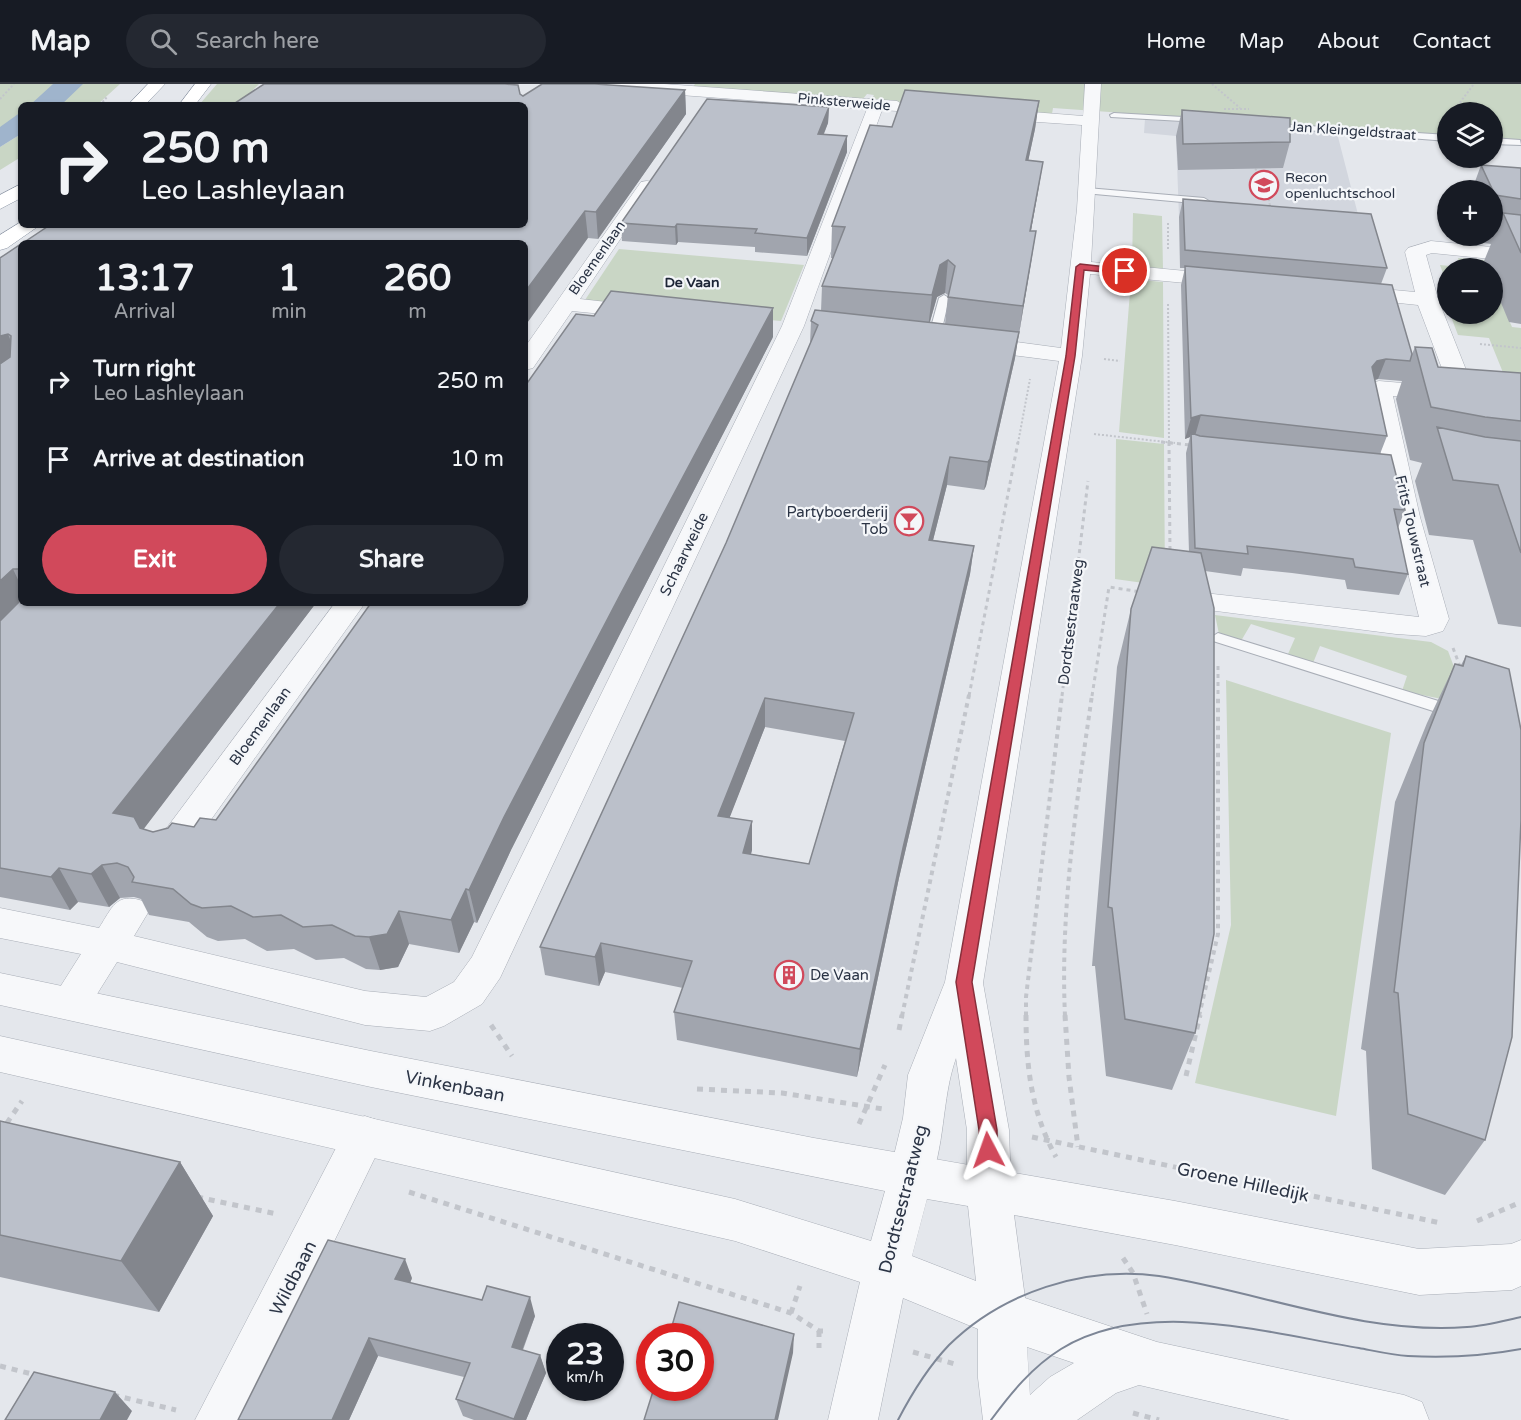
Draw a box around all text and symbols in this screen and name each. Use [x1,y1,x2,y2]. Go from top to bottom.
search box [126,14,546,68]
text: Map [30,24,90,58]
icon: search [147,25,180,58]
text: Search here [195,28,319,54]
text: Home [1146,29,1206,54]
text: Map [1239,29,1284,54]
text: About [1317,29,1379,54]
text: Contact [1412,29,1491,54]
street label: Pinksterweide [797,89,891,115]
map controls [1437,102,1503,324]
button: layers [1437,102,1503,168]
street label: Jan Kleingeldstraat [1289,118,1417,144]
text: 250 m [141,123,270,174]
icon: right [42,126,120,204]
school or university icon: Recon openluchtschool [1248,169,1280,201]
place label: Recon openluchtschool [1285,169,1395,202]
text: Leo Lashleylaan [141,174,345,207]
button: + [1437,180,1503,246]
street label: Bloemenlaan [565,218,629,298]
pin [1099,245,1150,296]
icon: arrive [1108,254,1141,287]
text: 13:17 [95,257,195,300]
text: 1 [278,257,300,300]
text: 260 [383,257,451,300]
button: − [1437,258,1503,324]
district label: De Vaan [664,274,720,291]
text: Arrival [114,300,176,324]
text: min [271,300,307,324]
text: m [408,300,427,324]
text: Turn right [93,356,195,382]
icon: right [42,365,75,398]
text: 250 m [437,368,504,394]
text: Leo Lashleylaan [93,382,244,406]
icon: arrive [42,443,75,476]
text: Arrive at destination [93,446,304,472]
text: 10 m [450,446,504,472]
street label: Frits Touwstraat [1391,473,1435,589]
place label: Partyboerderij Tob [787,503,888,538]
bar icon: Partyboerderij Tob [893,505,925,537]
street label: Schaarweide [656,509,712,599]
button: Exit [42,525,267,594]
button: Share [279,525,504,594]
street label: Dordtsestraatweg [1054,558,1088,686]
street label: Bloemenlaan [225,683,295,769]
building icon: De Vaan [773,959,805,991]
place label: De Vaan [810,966,869,984]
street label: Vinkenbaan [403,1066,507,1106]
position arrow [956,1118,1020,1182]
street label: Dordtsestraatweg [874,1122,932,1276]
street label: Groene Hilledijk [1175,1157,1311,1207]
street label: Wildbaan [265,1237,321,1319]
speed limit sign: 30 [636,1323,714,1401]
text: 23 [566,1336,604,1373]
text: km/h [566,1368,604,1386]

